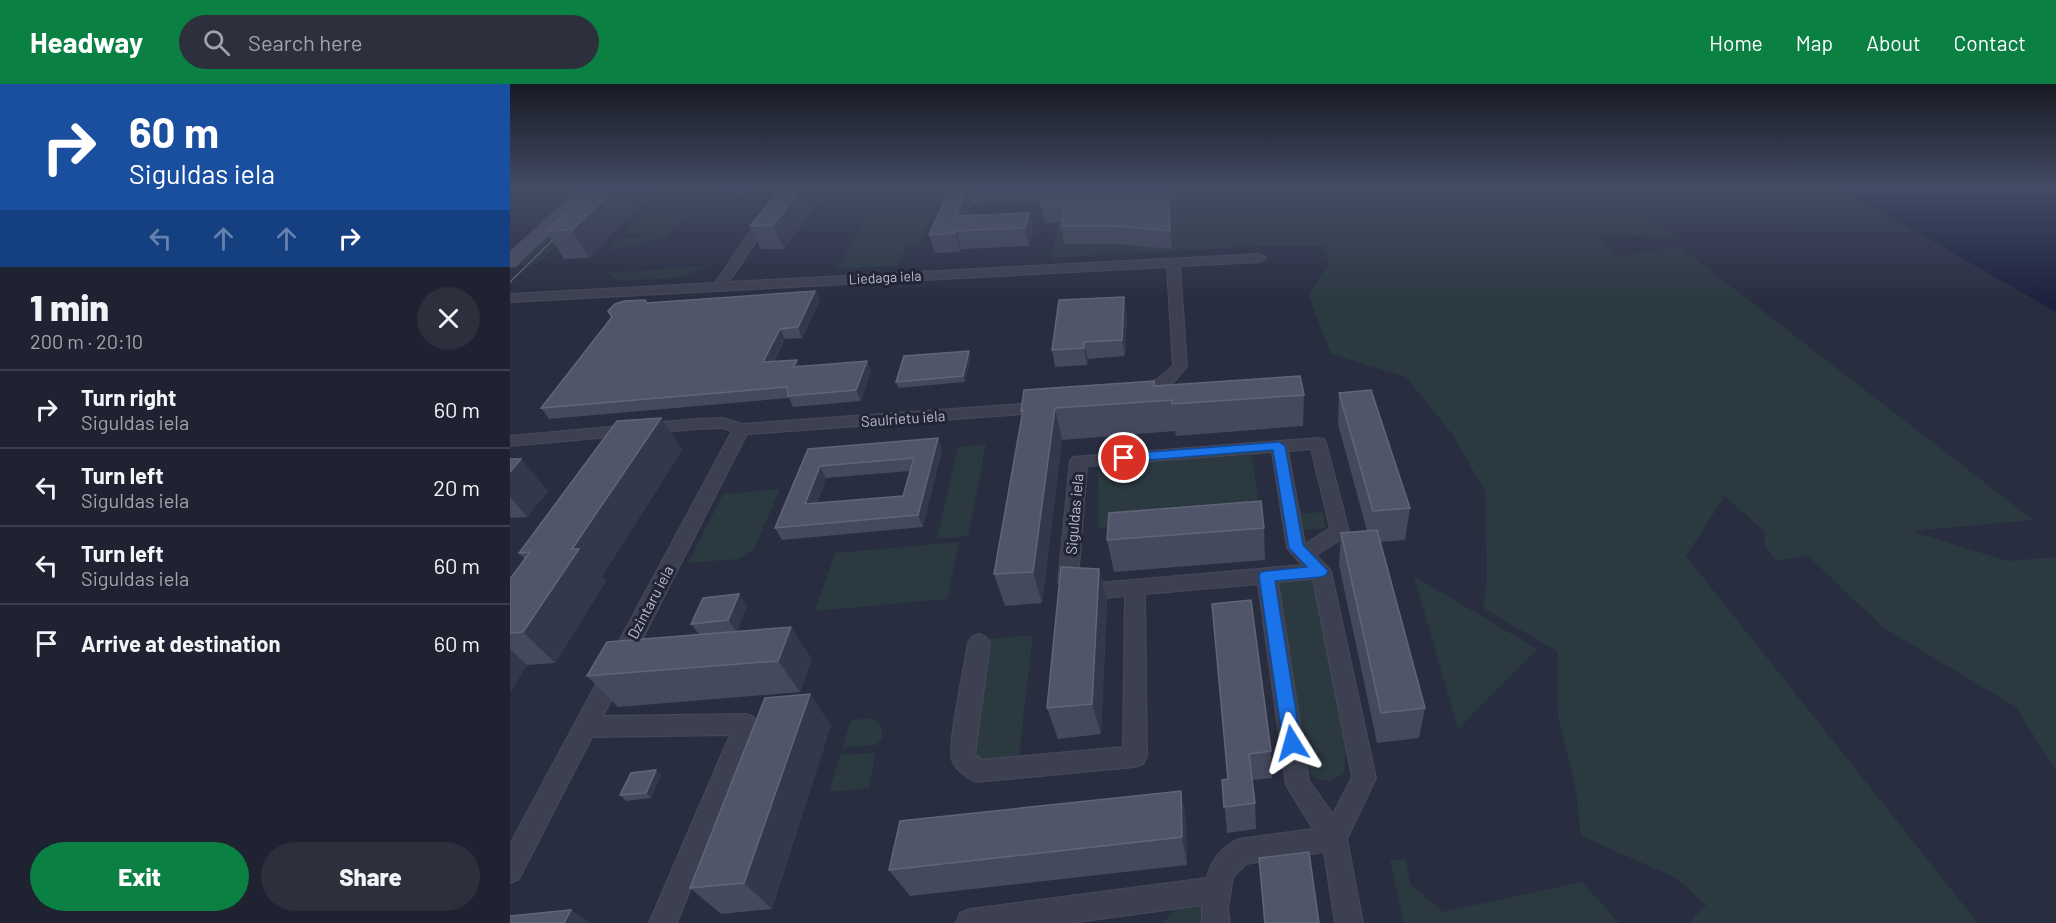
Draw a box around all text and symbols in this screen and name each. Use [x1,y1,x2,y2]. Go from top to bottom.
search box [179,15,599,69]
text: Headway [30,25,143,59]
icon: search [200,26,233,59]
text: Search here [248,29,362,55]
text: Home [1709,30,1763,55]
text: Map [1796,30,1833,55]
text: About [1866,30,1921,55]
text: Contact [1954,30,2026,55]
text: 60 m [129,106,219,156]
icon: right [30,108,108,186]
text: Siguldas iela [129,157,275,189]
icon: left [144,222,177,255]
icon: ahead [207,222,240,255]
icon: ahead [270,222,303,255]
icon: right [333,222,366,255]
street label: Liedaga iela [848,267,922,287]
text: 1 min [30,285,109,328]
button: close [417,287,480,350]
text: 200 m · 20:10 [30,329,143,353]
text: Turn right [81,384,176,410]
icon: right [30,393,63,426]
text: 60 m [434,396,480,422]
street label: Saulrietu iela [860,406,946,430]
text: Siguldas iela [81,410,189,434]
pin [1098,432,1149,483]
icon: arrive [1107,441,1140,474]
text: Turn left [81,462,164,488]
icon: left [30,471,63,504]
street label: Siguldas iela [1061,473,1087,555]
text: 20 m [433,474,480,500]
text: Siguldas iela [81,488,189,512]
text: Turn left [81,540,164,566]
icon: left [30,549,63,582]
text: 60 m [434,552,480,578]
street label: Dzintaru iela [623,562,677,642]
text: Siguldas iela [81,566,189,590]
icon: arrive [30,627,63,660]
text: Arrive at destination [81,630,280,656]
text: 60 m [434,630,480,656]
position arrow [1260,711,1324,775]
button: Exit [30,842,249,911]
button: Share [261,842,480,911]

